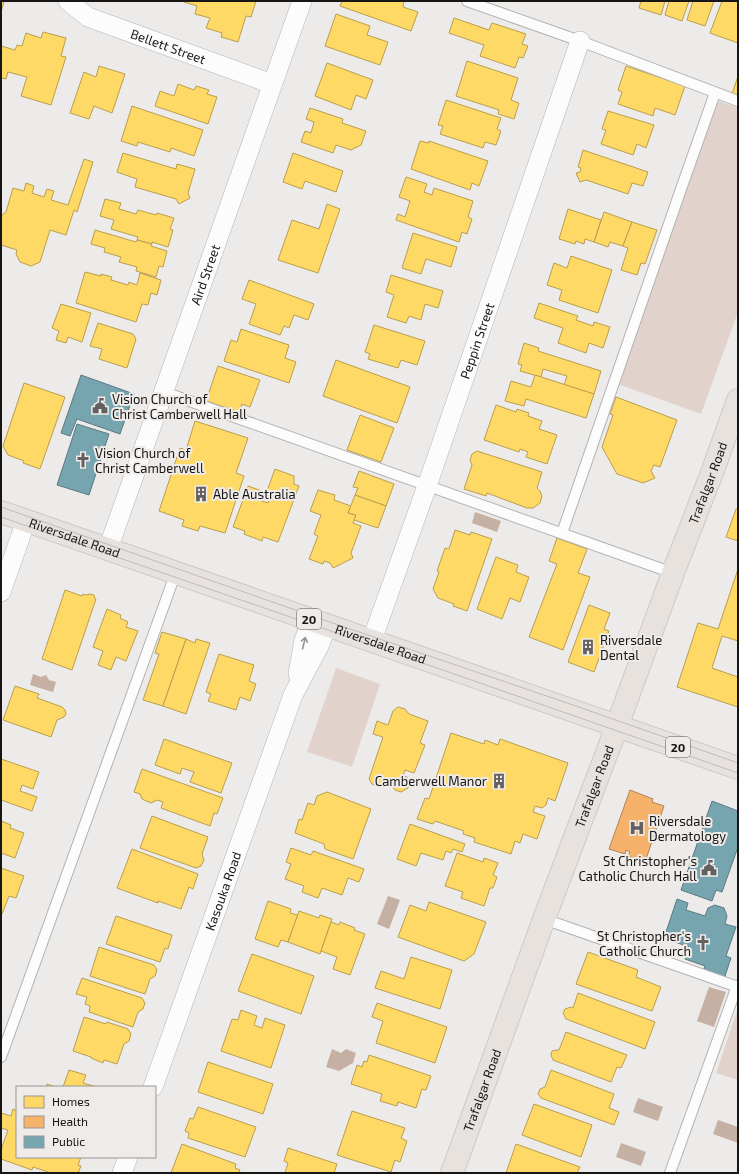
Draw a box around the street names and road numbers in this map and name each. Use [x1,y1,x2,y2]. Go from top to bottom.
street label: Bellett Street [129,25,208,67]
street label: Aird Street [187,242,223,307]
street label: Peppin Street [456,301,497,381]
street label: Trafalgar Road [685,440,730,526]
street label: Riversdale Road [27,514,122,561]
road number: 20 [297,609,321,629]
street label: Riversdale Road [333,621,428,667]
road number: 20 [666,737,690,757]
street label: Trafalgar Road [571,743,617,830]
street label: Kasouka Road [201,849,244,933]
street label: Trafalgar Road [460,1047,504,1134]

